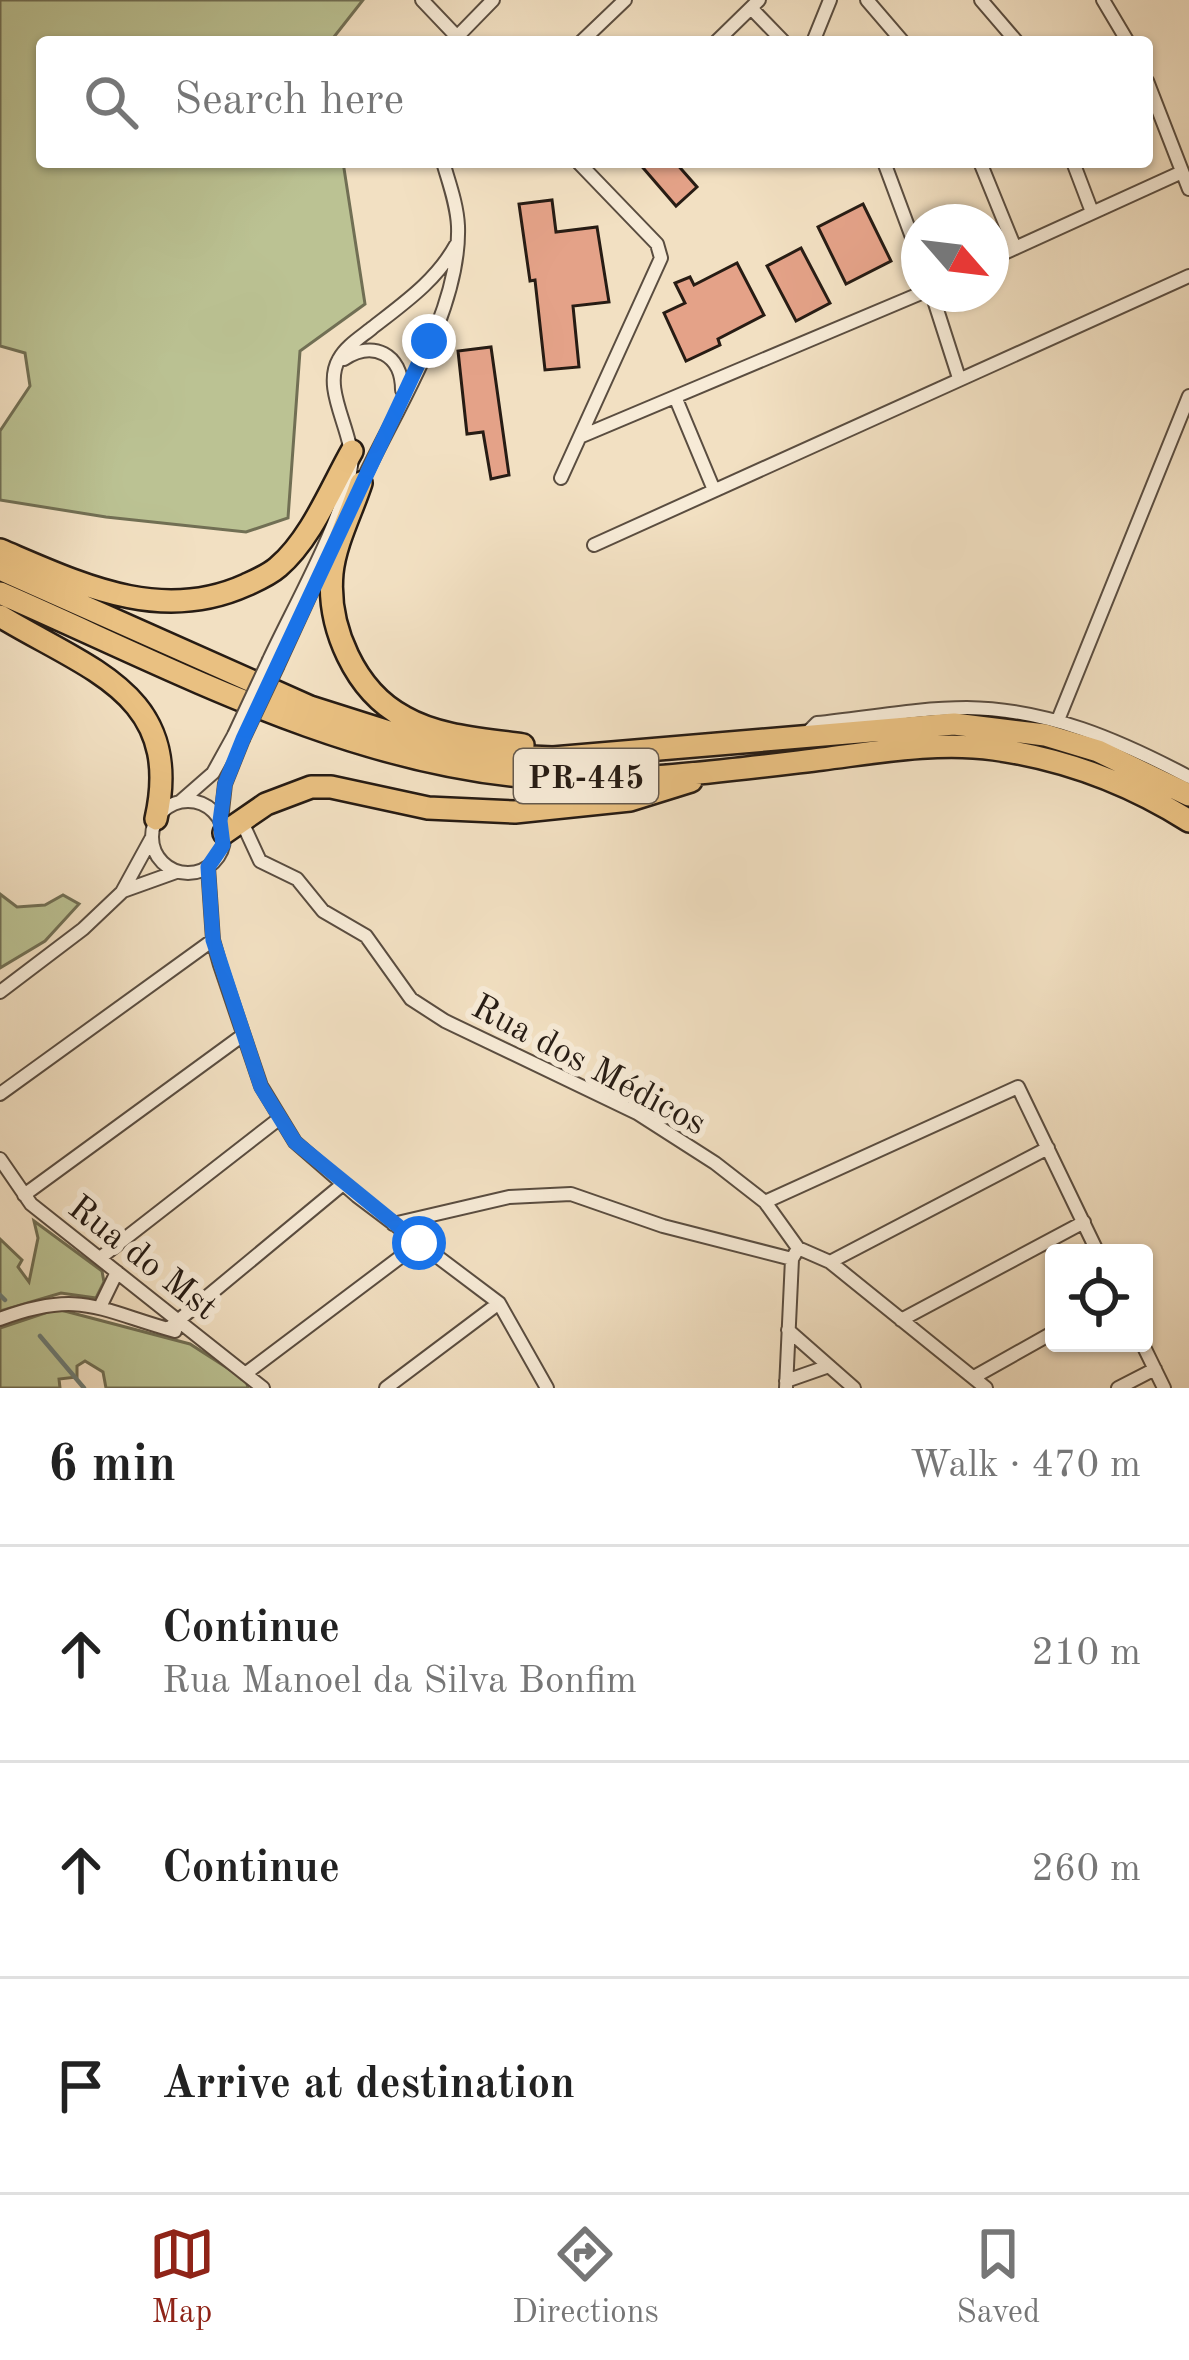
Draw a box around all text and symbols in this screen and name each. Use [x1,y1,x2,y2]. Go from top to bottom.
search box [36,36,1153,168]
icon: search [78,69,144,135]
text: Search here [174,79,404,124]
north arrow [901,204,1009,312]
route end [402,314,456,368]
road number: PR-445 [514,749,658,803]
street label: Rua dos Médicos [465,990,711,1143]
street label: Rua do Mst [60,1190,223,1328]
route start [392,1216,446,1270]
map controls [1045,1244,1153,1352]
button: locate [1045,1244,1153,1352]
text: 6 min [48,1441,176,1492]
text: Walk · 470 m [910,1446,1141,1485]
text: Continue [162,1607,340,1652]
icon: ahead [48,1621,114,1687]
text: 210 m [1031,1634,1141,1673]
text: Rua Manoel da Silva Bonfim [162,1662,637,1701]
icon: ahead [48,1837,114,1903]
text: Continue [162,1847,340,1892]
text: 260 m [1031,1850,1141,1889]
icon: arrive [48,2053,114,2119]
text: Arrive at destination [162,2063,575,2108]
tab: Map [149,2221,215,2334]
tab: Directions [512,2221,659,2334]
tab: Saved [956,2221,1040,2334]

